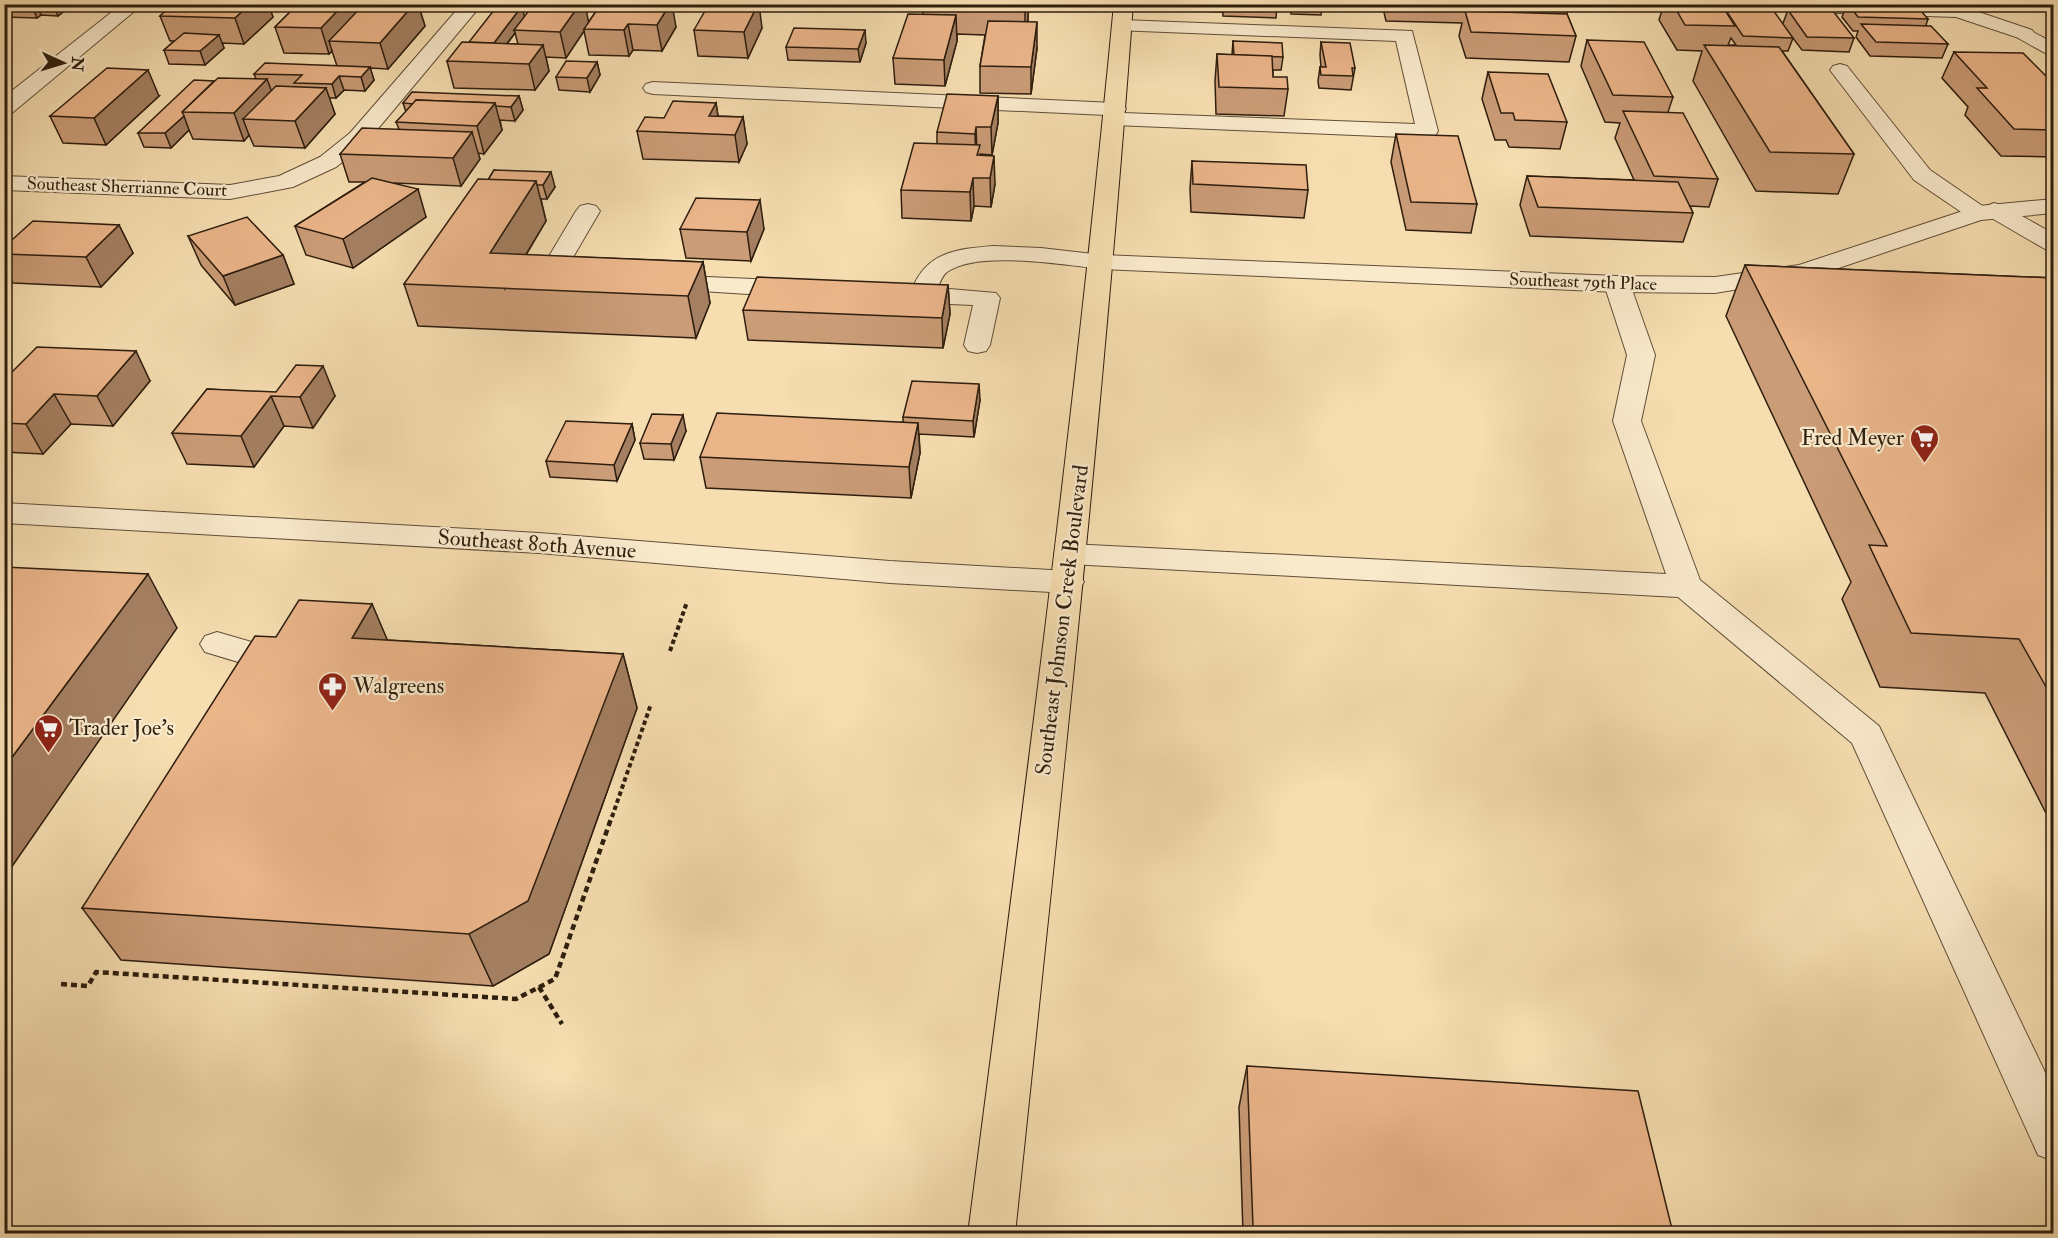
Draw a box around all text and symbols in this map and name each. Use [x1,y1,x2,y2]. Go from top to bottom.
north arrow [33,33,93,93]
text: N [66,55,88,72]
street label: Southeast Sherrianne Court [27,172,228,202]
street label: Southeast 79th Place [1509,268,1658,296]
supermarket icon: Fred Meyer [1909,422,1941,464]
place label: Fred Meyer [1801,424,1905,452]
street label: Southeast Johnson Creek Boulevard [1029,463,1095,777]
street label: Southeast 80th Avenue [437,523,637,565]
pharmacy icon: Walgreens [316,670,348,712]
place label: Walgreens [352,672,444,700]
supermarket icon: Trader Joe's [32,712,64,754]
place label: Trader Joe's [69,714,174,742]

